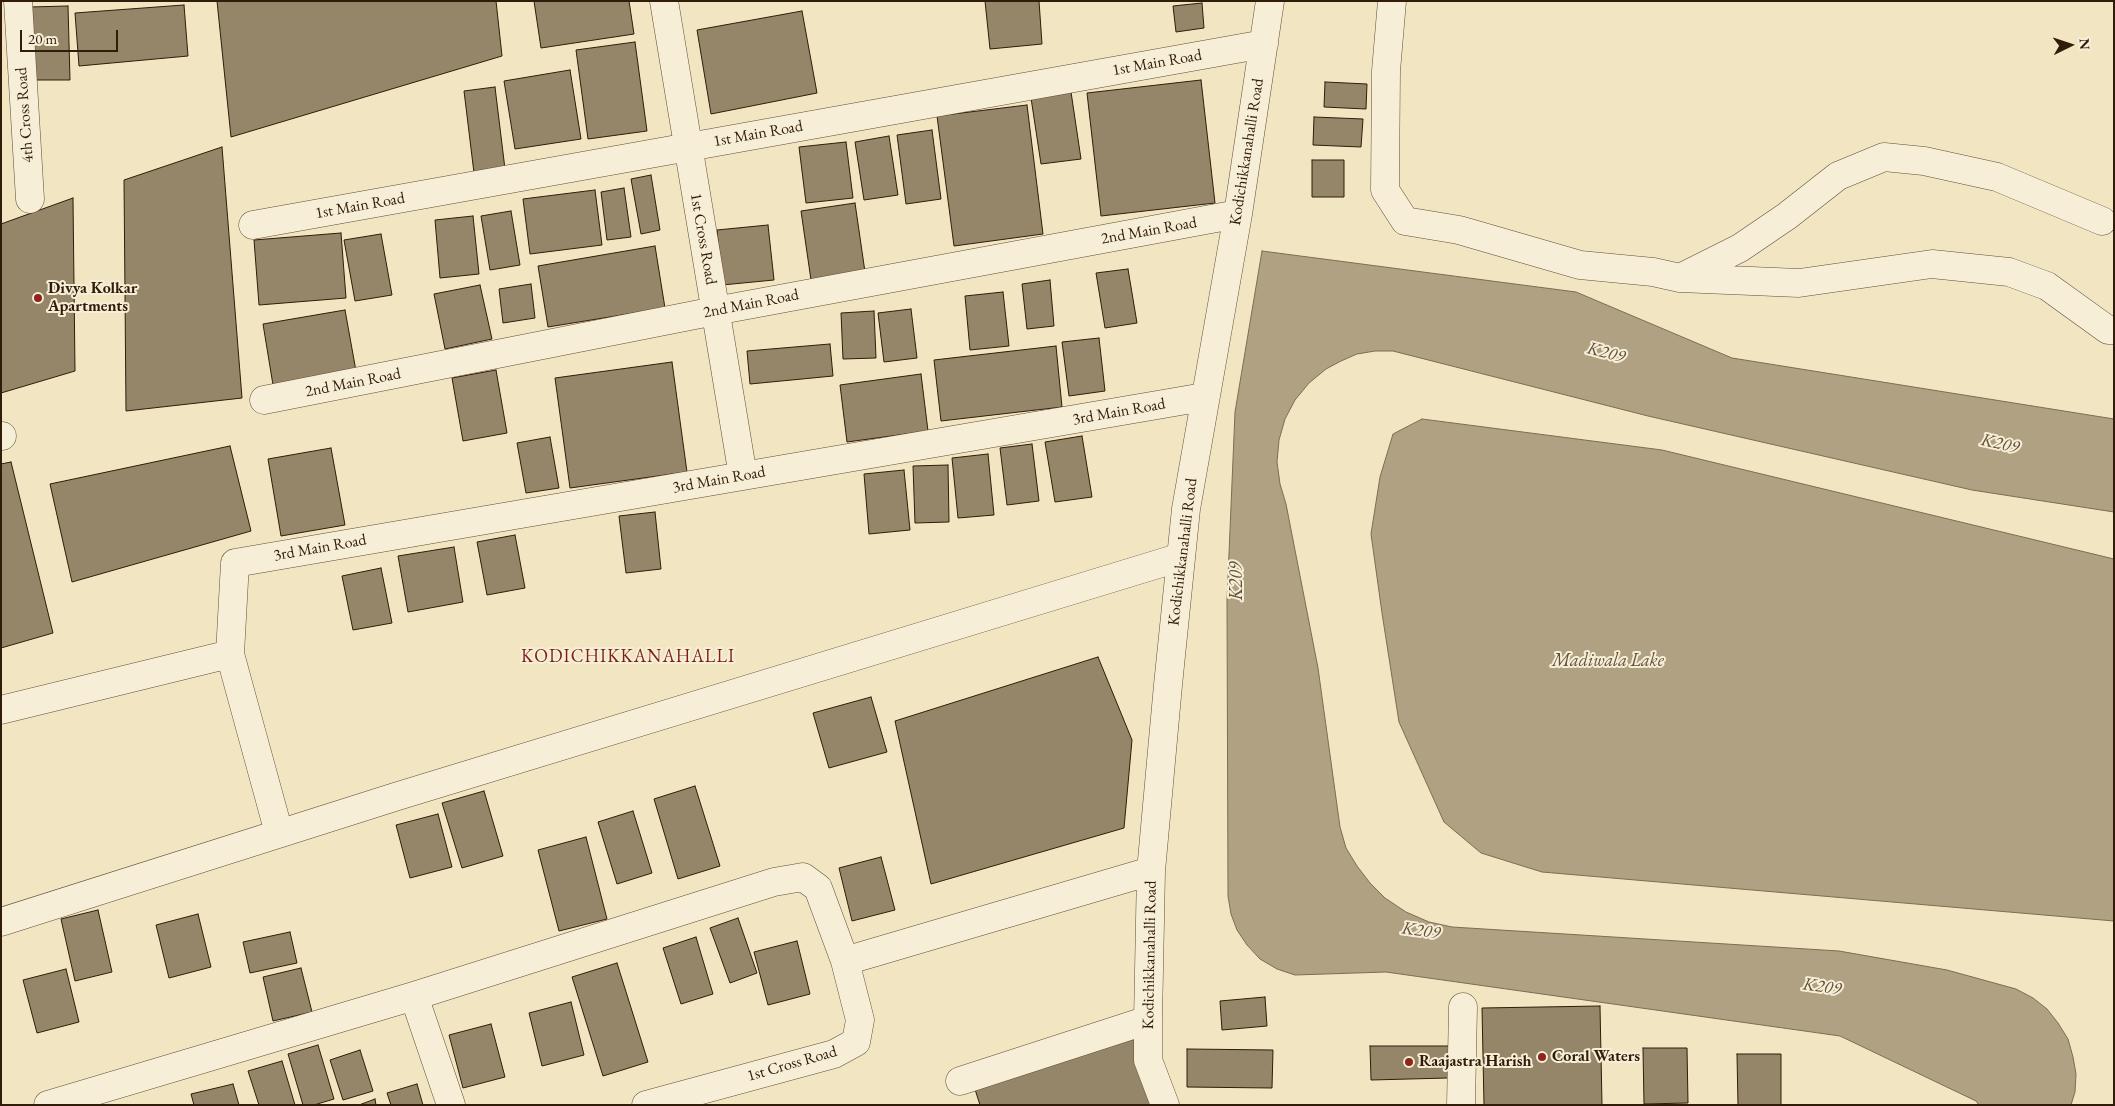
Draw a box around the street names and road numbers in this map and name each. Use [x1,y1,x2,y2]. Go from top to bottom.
street label: 1st Main Road [1111,46,1203,80]
street label: 4th Cross Road [12,67,38,163]
street label: Kodichikkanahalli Road [1226,77,1268,227]
street label: 1st Main Road [712,117,804,151]
street label: 1st Main Road [314,189,406,223]
street label: 1st Cross Road [685,192,721,286]
street label: 2nd Main Road [1100,213,1198,249]
street label: 2nd Main Road [702,285,800,323]
street label: 2nd Main Road [304,364,402,402]
street label: 3rd Main Road [1071,394,1167,430]
street label: 3rd Main Road [671,462,767,498]
street label: Kodichikkanahalli Road [1164,477,1202,627]
street label: 3rd Main Road [272,530,368,566]
street label: Kodichikkanahalli Road [1139,881,1161,1029]
street label: 1st Cross Road [745,1042,839,1086]

